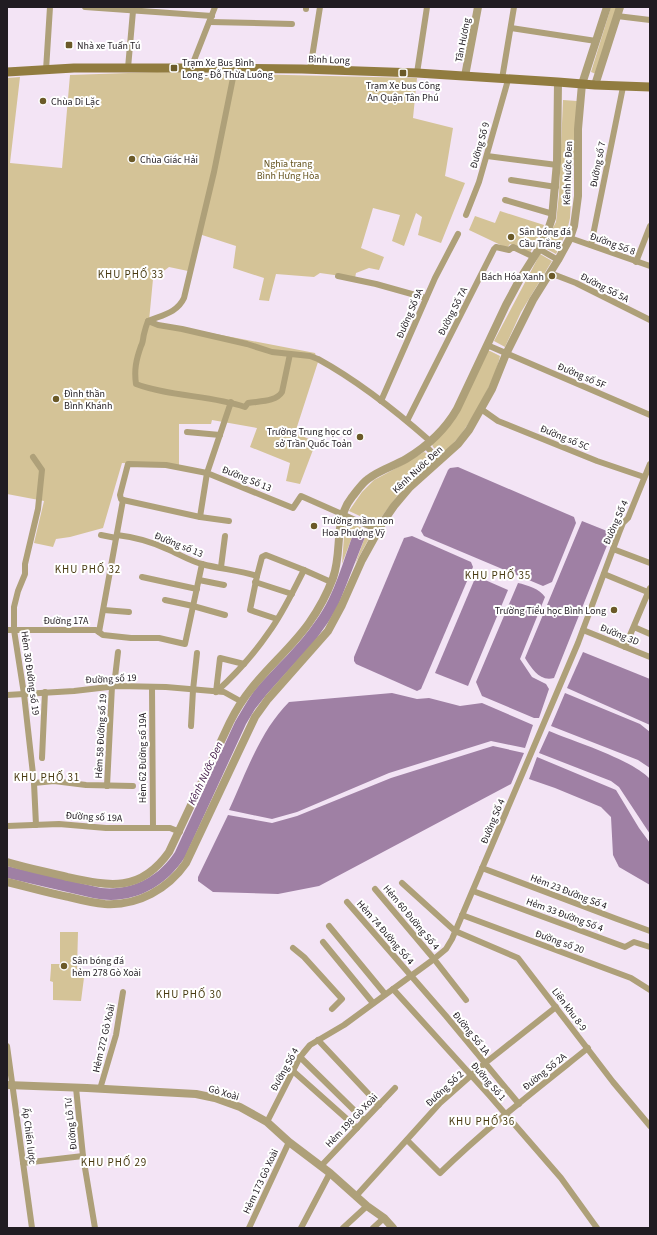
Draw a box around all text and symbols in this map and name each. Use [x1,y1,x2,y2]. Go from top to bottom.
street label: Tân Hương [452,17,474,64]
place label: Nhà xe Tuấn Tú [77,39,140,53]
marker: Nhà xe Tuấn Tú [64,40,74,50]
street label: Bình Long [308,52,350,68]
place label: Trạm Xe Bus Bình Long - Đỗ Thừa Luông [182,56,273,82]
marker: Trạm Xe Bus Bình Long - Đỗ Thừa Luông [169,63,179,73]
marker: Trạm Xe bus Công An Quận Tân Phú [398,68,408,78]
place label: Trạm Xe bus Công An Quận Tân Phú [366,79,440,105]
place label: Chùa Di Lặc [51,95,100,109]
marker: Chùa Di Lặc [38,96,48,106]
street label: Đường Số 9 [467,121,493,170]
street label: Đường số 7 [587,140,609,188]
street label: Kênh Nước Đen [560,141,576,205]
place label: Chùa Giác Hải [140,153,198,167]
marker: Chùa Giác Hải [127,154,137,164]
park label: Nghĩa trang Bình Hưng Hòa [257,157,319,183]
place label: Sân bóng đá Cầu Trắng [519,225,571,251]
street label: Đường Số 8 [588,229,637,259]
marker: Sân bóng đá Cầu Trắng [506,232,516,242]
district label: KHU PHỐ 33 [98,267,164,282]
place label: Bách Hóa Xanh [481,270,544,284]
street label: Đường Số 5A [578,270,632,306]
marker: Bách Hóa Xanh [547,271,557,281]
street label: Đường Số 7A [435,284,471,338]
street label: Đường Số 9A [393,286,427,340]
street label: Đường số 5F [555,359,608,392]
place label: Đình thần Bình Khánh [64,387,112,413]
marker: Đình thần Bình Khánh [51,394,61,404]
street label: Đường số 5C [538,422,592,454]
place label: Trường Trung học cơ sở Trần Quốc Toản [267,425,353,451]
marker: Trường Trung học cơ sở Trần Quốc Toản [355,432,365,442]
street label: Kênh Nước Đen [389,443,446,497]
street label: Đường Số 13 [220,463,274,495]
street label: Đường Số 4 [600,498,632,547]
place label: Trường mầm non Hoa Phượng Vỹ [322,514,394,540]
marker: Trường mầm non Hoa Phượng Vỹ [309,521,319,531]
street label: Đường số 13 [152,529,205,561]
district label: KHU PHỐ 32 [55,562,121,577]
district label: KHU PHỐ 35 [465,568,531,583]
place label: Trường Tiểu học Bình Long [495,604,606,618]
marker: Trường Tiểu học Bình Long [609,605,619,615]
street label: Đường 17A [43,614,89,628]
street label: Đường 3D [598,621,641,649]
street label: Hẻm 30 Đường số 19 [17,630,43,716]
street label: Đường số 19 [85,671,137,687]
street label: Hẻm 58 Đường số 19 [92,693,110,779]
street label: Hẻm 62 Đường số 19A [136,712,150,803]
water label: Kênh Nước Đen [184,739,227,807]
district label: KHU PHỐ 31 [14,770,80,785]
street label: Đường Số 4 [477,797,509,846]
street label: Đường số 19A [65,809,123,826]
street label: Hẻm 23 Đường Số 4 [528,871,609,913]
street label: Hẻm 60 Đường Số 4 [380,882,443,953]
street label: Hẻm 33 Đường Số 4 [524,894,605,935]
street label: Hẻm 74 Đường Số 4 [353,897,417,968]
street label: Đường số 20 [533,927,586,957]
place label: Sân bóng đá hẻm 278 Gò Xoài [72,954,141,980]
marker: Sân bóng đá hẻm 278 Gò Xoài [59,961,69,971]
street label: Liên khu 8-9 [548,985,590,1034]
district label: KHU PHỐ 30 [156,987,222,1002]
street label: Hẻm 272 Gò Xoài [89,1002,119,1074]
street label: Đường Số 1A [449,1009,494,1059]
street label: Đường Số 4 [267,1045,303,1094]
street label: Đường Số 2A [520,1049,570,1094]
street label: Đường Số 1 [467,1059,509,1104]
street label: Đường Số 2 [423,1067,467,1110]
street label: Gò Xoài [207,1082,241,1104]
street label: Hẻm 198 Gò Xoài [322,1091,381,1151]
street label: Đường Lô Tư [61,1097,81,1151]
street label: Ấp Chiến lược [19,1107,39,1166]
district label: KHU PHỐ 36 [449,1114,515,1129]
street label: Hẻm 173 Gò Xoài [240,1147,282,1216]
district label: KHU PHỐ 29 [81,1155,147,1170]

